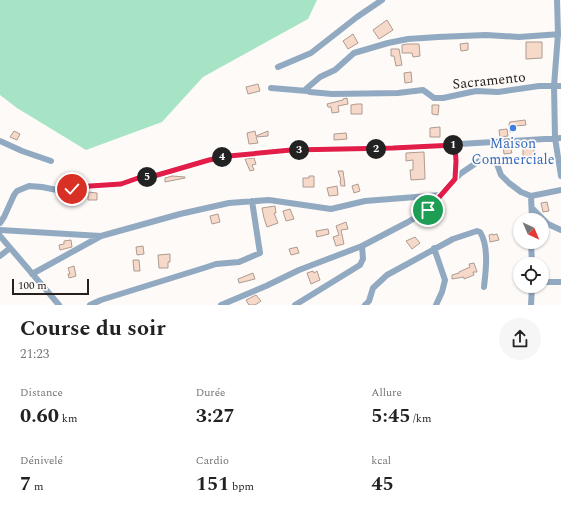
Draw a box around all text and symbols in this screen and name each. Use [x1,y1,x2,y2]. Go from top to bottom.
street label: Sacramento [452,66,527,95]
marker: Maison Commerciale [508,123,518,133]
place label: Maison Commerciale [472,133,555,170]
pin: 1 [443,135,463,155]
text: 1 [450,136,456,153]
pin: 2 [366,139,386,159]
pin: 3 [289,140,309,160]
text: 2 [373,140,379,157]
text: 3 [296,141,302,158]
pin: 4 [212,147,232,167]
text: 4 [219,148,225,165]
pin: 5 [137,167,157,187]
text: 5 [144,168,150,185]
pin [55,172,89,206]
icon: check [61,178,83,200]
pin [411,193,445,227]
icon: arrive [417,199,439,221]
north arrow [513,213,549,249]
map controls [513,213,549,293]
button: locate [513,257,549,293]
scale bar [12,277,89,296]
text: 100 m [18,277,47,294]
text: Course du soir [20,312,166,345]
button: share [499,318,541,360]
text: 21:23 [20,344,49,364]
text: Distance [20,384,63,401]
text: Durée [196,384,225,401]
text: Allure [371,384,402,401]
text: 0.60 [20,401,59,431]
text: 3:27 [196,401,235,431]
text: 5:45 [371,401,410,431]
text: km [59,410,77,427]
text: /km [410,410,431,427]
text: Dénivelé [20,452,63,469]
text: Cardio [196,452,229,469]
text: kcal [371,452,391,469]
text: 7 [20,469,31,499]
text: 151 [196,469,229,499]
text: 45 [371,469,394,499]
text: m [31,478,43,495]
text: bpm [229,478,254,495]

